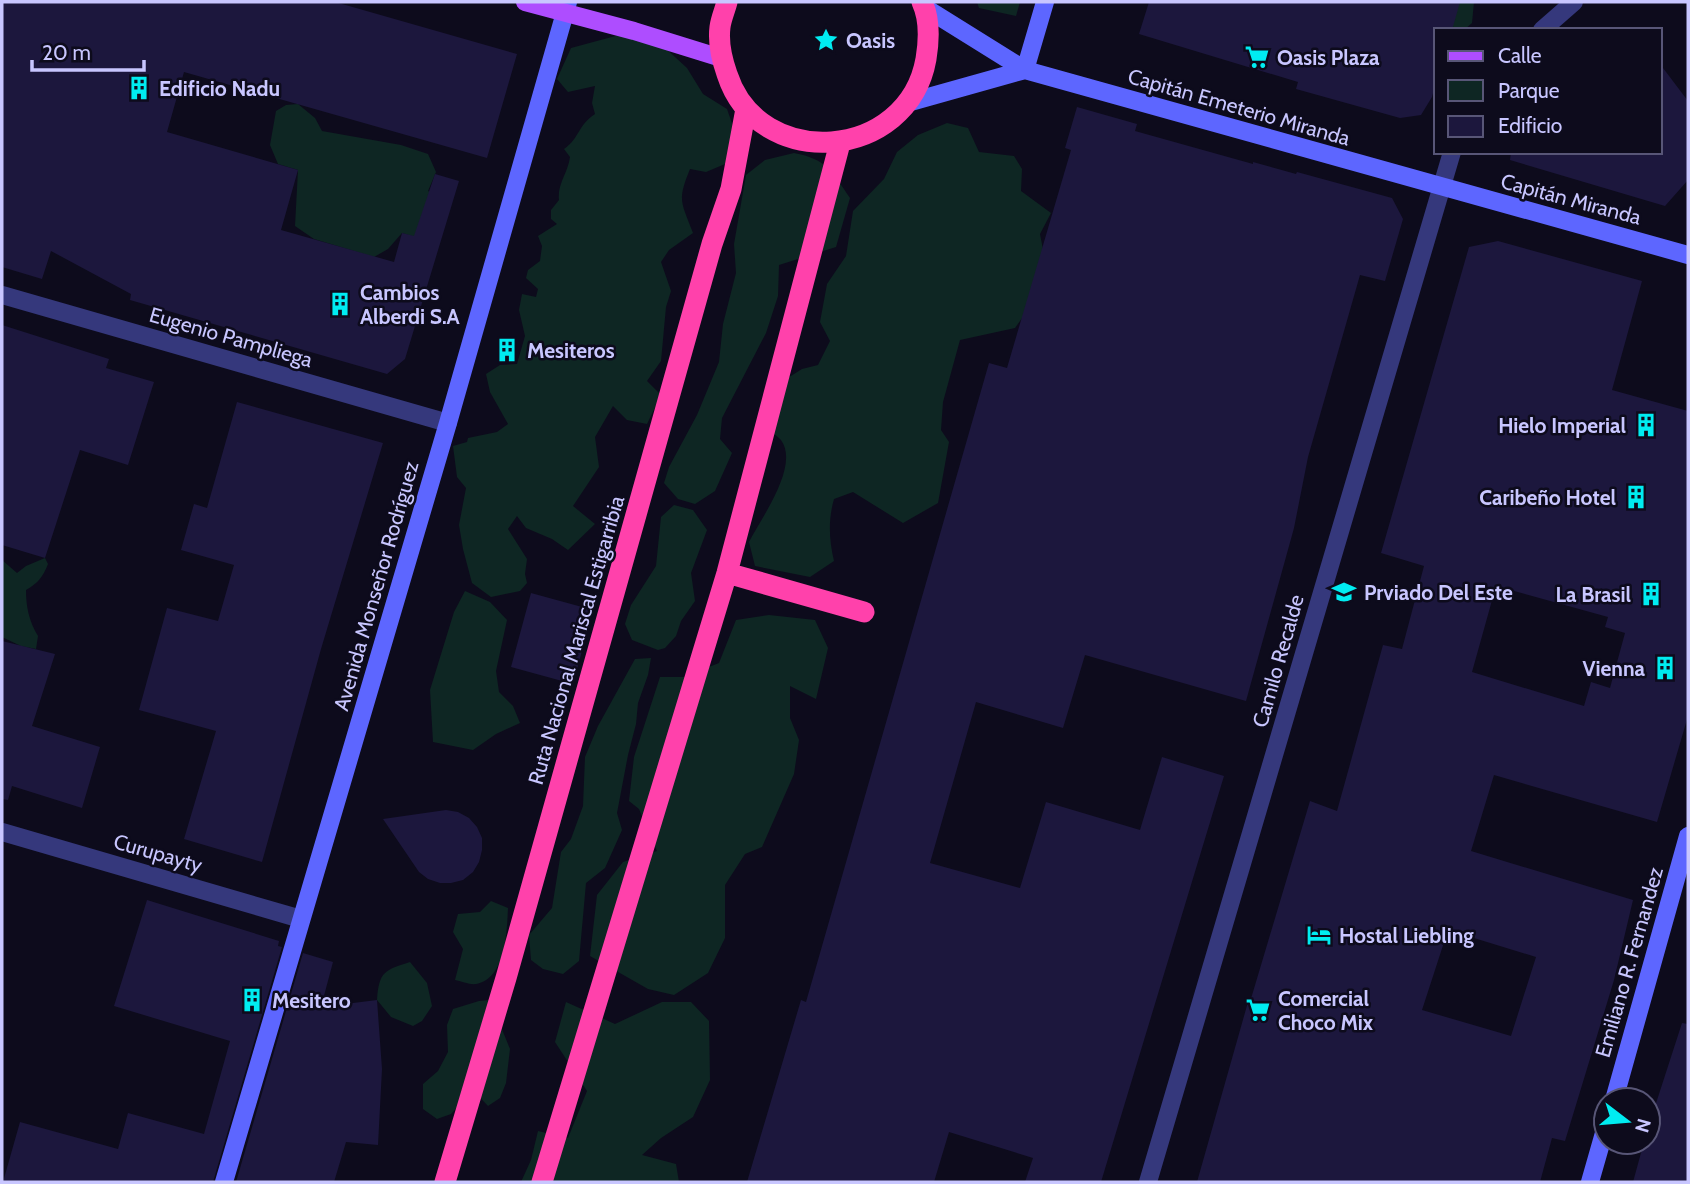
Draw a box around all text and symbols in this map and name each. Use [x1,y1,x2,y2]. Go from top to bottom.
place icon: Oasis [812,26,840,54]
scale bar [32,28,144,72]
place label: Oasis [846,28,895,53]
legend [1434,28,1662,154]
text: 20 m [42,40,91,65]
supermarket icon: Oasis Plaza [1243,43,1271,71]
text: Calle [1498,43,1542,68]
place label: Oasis Plaza [1277,45,1380,70]
street label: Capitán Emeterio Miranda [1125,63,1353,151]
building icon: Edificio Nadu [125,74,153,102]
place label: Edificio Nadu [159,76,280,101]
text: Parque [1498,78,1560,103]
text: Edificio [1498,113,1562,138]
street label: Capitán Miranda [1498,168,1644,230]
place label: Cambios Alberdi S.A [360,280,461,329]
building icon: Cambios Alberdi S.A [326,290,354,318]
street label: Eugenio Pampliega [147,302,315,372]
building icon: Mesiteros [493,336,521,364]
place label: Mesiteros [527,338,615,363]
building icon: Hielo Imperial [1632,411,1660,439]
place label: Hielo Imperial [1498,413,1626,438]
street label: Avenida Monseñor Rodríguez [328,458,424,714]
building icon: Caribeño Hotel [1622,483,1650,511]
place label: Caribeño Hotel [1479,485,1616,510]
street label: Ruta Nacional Mariscal Estigarribia [523,493,629,787]
school or university icon: Prviado Del Este [1330,578,1358,606]
place label: Prviado Del Este [1364,580,1513,605]
building icon: La Brasil [1637,580,1665,608]
place label: La Brasil [1556,582,1631,607]
street label: Camilo Recalde [1247,592,1309,730]
building icon: Vienna [1651,654,1679,682]
place label: Vienna [1583,656,1646,681]
street label: Curupayty [111,828,206,878]
street label: Emiliano R. Fernandez [1590,864,1668,1060]
hotel icon: Hostal Liebling [1305,921,1333,949]
place label: Hostal Liebling [1339,923,1474,948]
building icon: Mesitero [238,986,266,1014]
place label: Comercial Choco Mix [1278,986,1374,1035]
place label: Mesitero [272,988,351,1013]
supermarket icon: Comercial Choco Mix [1244,996,1272,1024]
north arrow [1592,1086,1662,1156]
text: N [1630,1116,1656,1135]

